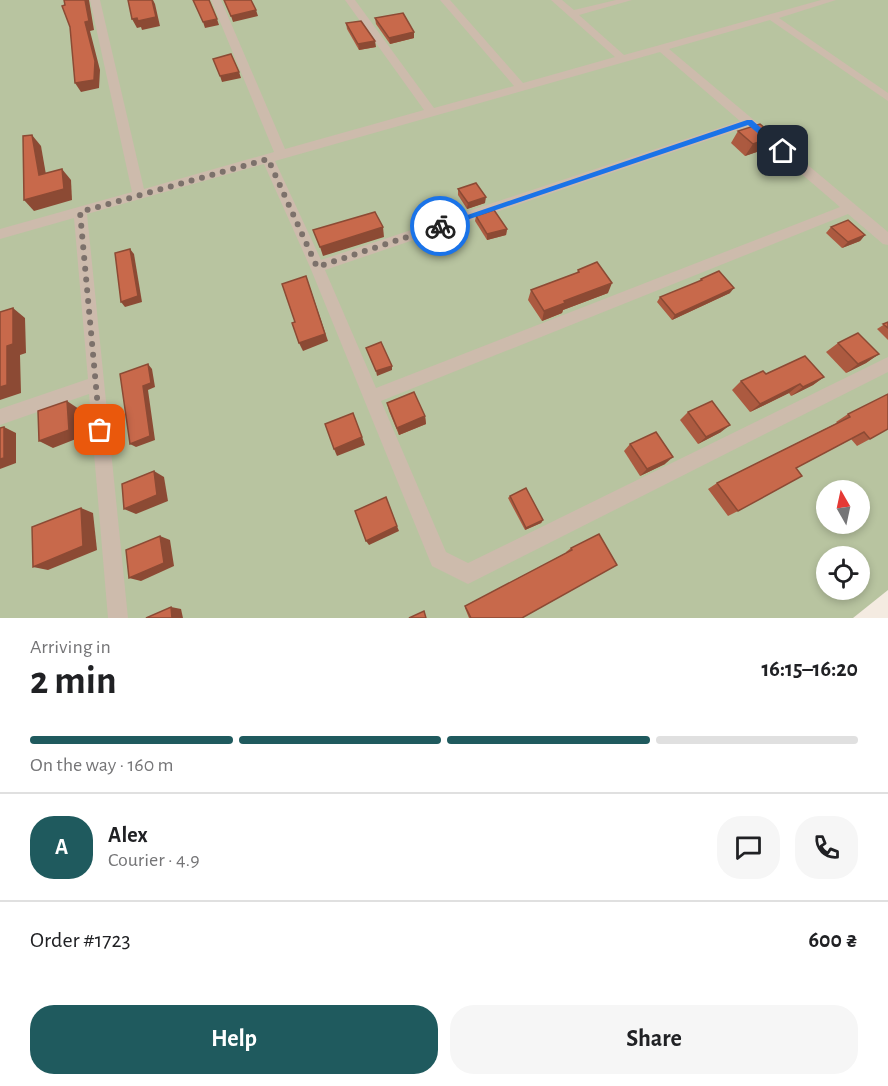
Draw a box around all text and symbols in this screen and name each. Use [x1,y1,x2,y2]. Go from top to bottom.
pin [757,125,808,176]
icon: home [766,134,799,167]
courier [410,196,470,256]
icon: bike [424,210,457,243]
pin [74,404,125,455]
icon: bag [83,413,116,446]
north arrow [816,480,870,534]
map controls [816,480,870,600]
button: locate [816,546,870,600]
text: Arriving in [30,637,111,657]
text: 16:15–16:20 [761,658,858,680]
text: 2 min [30,662,117,701]
text: On the way · 160 m [30,755,174,775]
button: chat [717,816,780,879]
button: phone [795,816,858,879]
text: Alex [108,824,148,846]
text: A [55,836,68,858]
text: Courier · 4.9 [108,850,200,870]
text: Order #1723 [30,929,131,951]
text: 600 ₴ [808,929,858,951]
button: Help [30,1005,438,1074]
button: Share [450,1005,858,1074]

